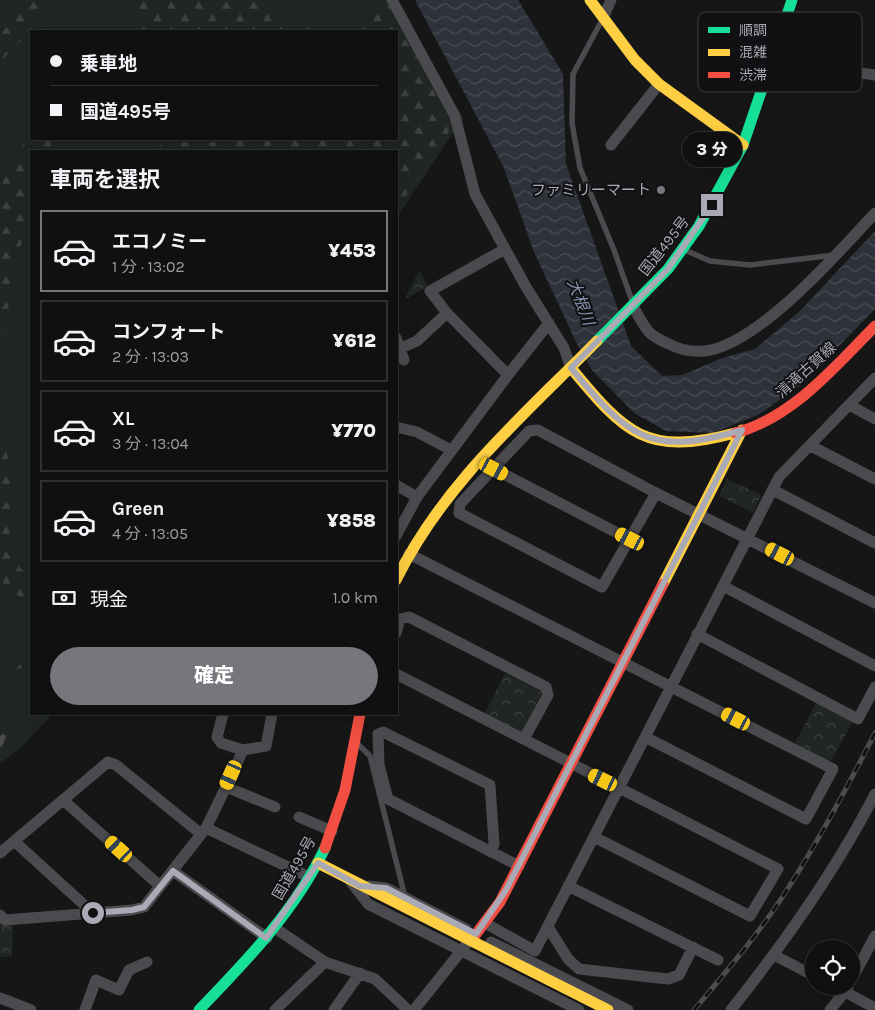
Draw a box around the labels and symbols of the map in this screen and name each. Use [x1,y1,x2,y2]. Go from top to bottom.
legend [698,12,862,92]
text: 順調 [739,22,767,39]
text: 混雑 [739,44,767,61]
text: 渋滞 [739,67,767,84]
callout: 3 分 [682,132,742,168]
place label: ファミリーマート [531,181,651,199]
marker: ファミリーマート [655,184,667,196]
route end [701,194,723,216]
street label: 国道495号 [635,213,693,279]
water label: 大根川 [564,276,599,330]
street label: 清滝古賀線 [772,338,840,402]
car [477,456,510,482]
car [613,526,646,552]
car [763,541,796,567]
car [719,706,752,732]
car [218,758,243,792]
car [586,767,619,793]
car [102,833,135,865]
street label: 国道495号 [269,833,319,903]
route start [82,902,104,924]

